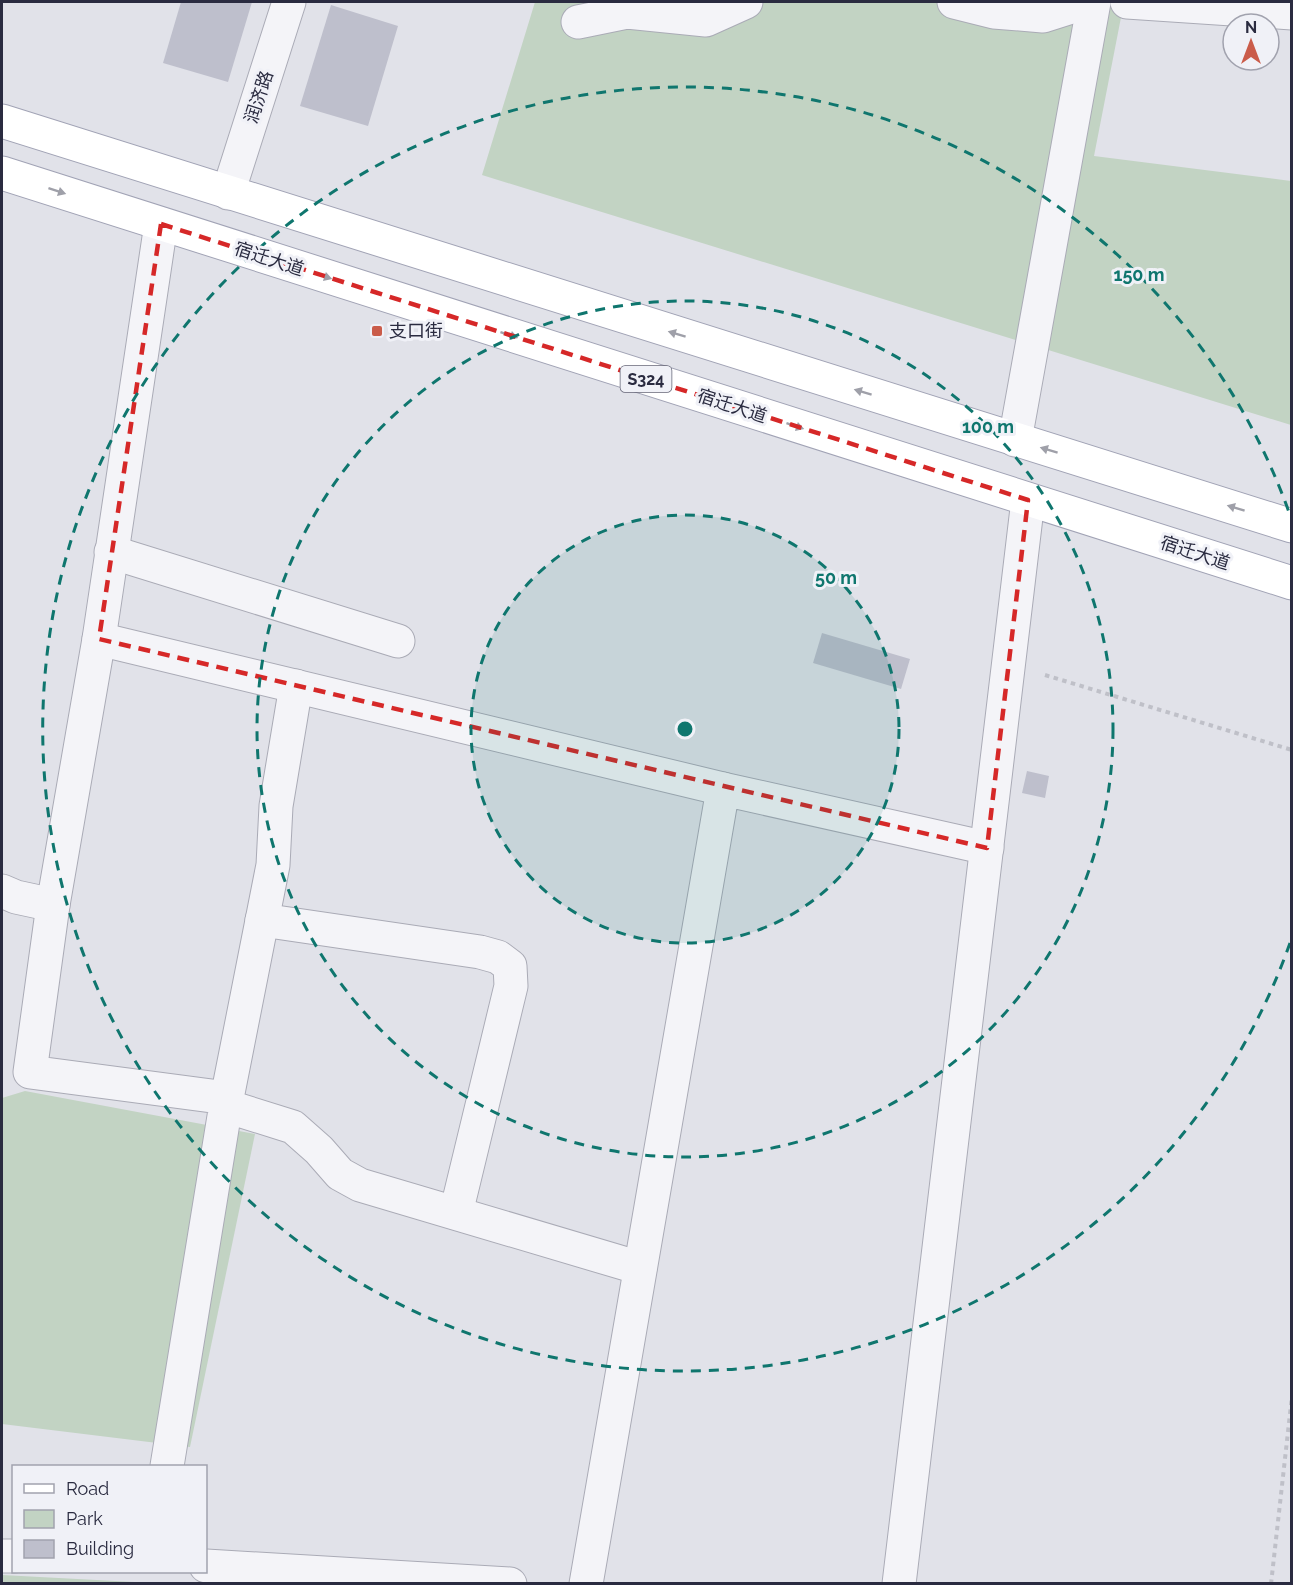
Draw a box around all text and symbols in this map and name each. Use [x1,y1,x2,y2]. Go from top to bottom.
north arrow [1221,12,1281,72]
text: N [1245,18,1257,37]
street label: 润济路 [240,68,277,126]
one-way arrow [48,187,66,196]
street label: 宿迁大道 [232,237,307,280]
text: 150 m [1114,264,1165,285]
one-way arrow [314,272,332,281]
place label: 支口街 [389,320,443,341]
marker: 支口街 [370,324,384,338]
one-way arrow [668,329,686,338]
one-way arrow [500,331,518,340]
road number: S324 [620,366,672,392]
street label: 宿迁大道 [695,384,770,427]
one-way arrow [854,387,872,396]
text: 100 m [962,416,1014,437]
one-way arrow [786,422,804,431]
one-way arrow [1040,445,1058,454]
one-way arrow [1227,503,1245,513]
street label: 宿迁大道 [1158,531,1233,574]
text: 50 m [815,567,857,588]
centre of rings [675,719,695,739]
legend [12,1465,207,1573]
text: Road [66,1478,109,1499]
text: Park [66,1508,103,1529]
text: Building [66,1538,134,1559]

